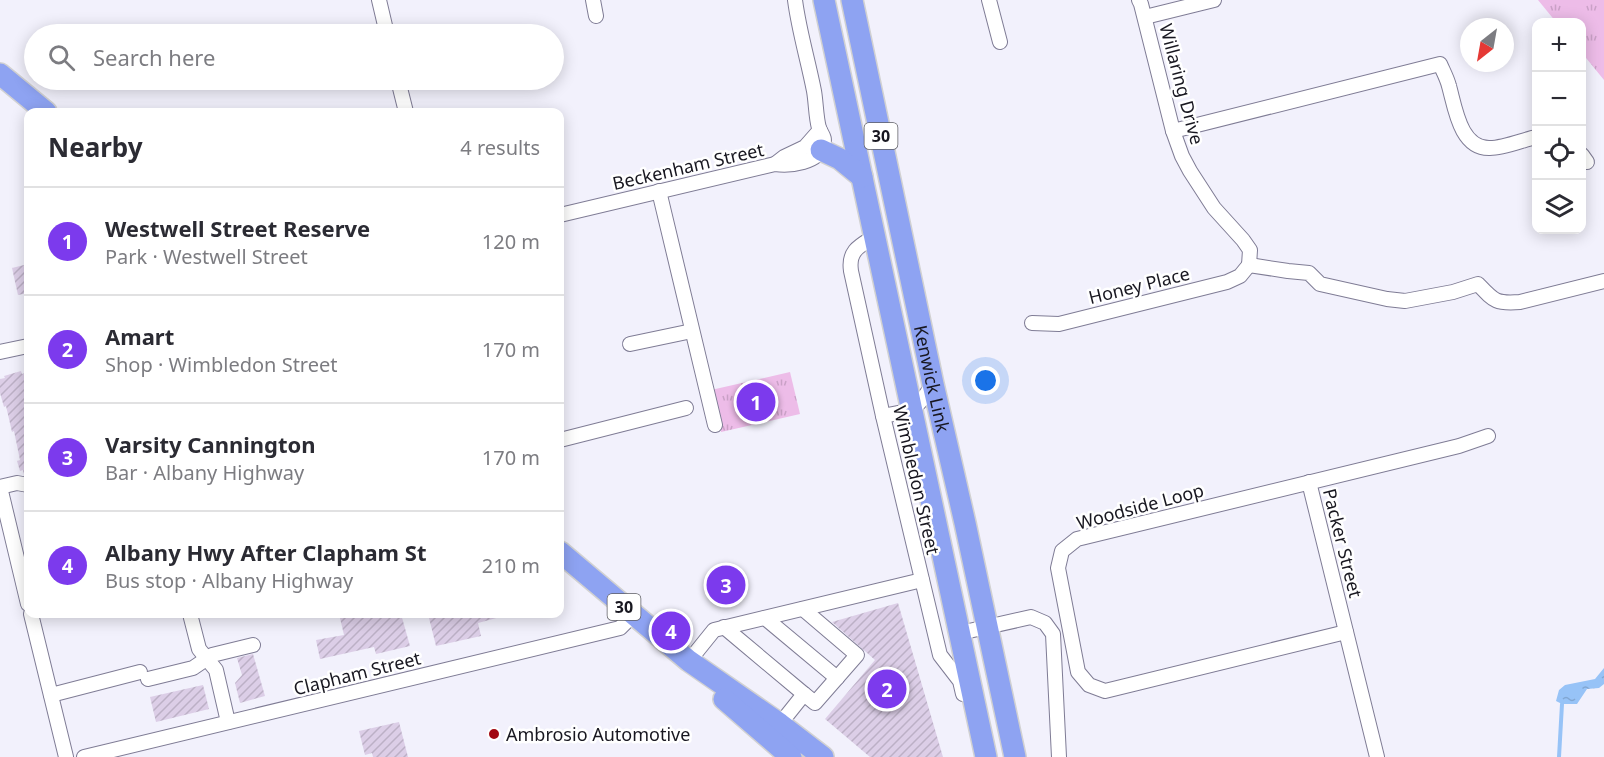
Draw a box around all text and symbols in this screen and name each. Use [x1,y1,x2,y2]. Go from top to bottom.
north arrow [1460,18,1514,72]
map controls [1532,18,1586,234]
button: + [1532,18,1586,72]
street label: Willaring Drive [1154,21,1210,147]
search box [24,24,564,90]
icon: search [45,41,78,74]
text: Search here [93,42,215,72]
button: − [1532,72,1586,126]
road number: 30 [864,123,898,149]
button: locate [1532,126,1586,180]
text: Nearby [48,129,143,165]
text: 4 results [460,134,540,161]
street label: Beckenham Street [610,137,766,195]
button: layers [1532,180,1586,234]
text: Westwell Street Reserve [105,213,370,243]
text: 1 [62,228,73,255]
text: 120 m [482,228,540,255]
text: Park · Westwell Street [105,243,308,270]
street label: Honey Place [1086,261,1192,309]
text: Amart [105,321,174,351]
street label: Kenwick Link [909,323,956,435]
text: 2 [62,336,73,363]
text: 170 m [482,336,540,363]
text: Shop · Wimbledon Street [105,351,338,378]
your location [971,366,1000,395]
pin: 1 [736,380,776,424]
street label: Wimbledon Street [888,403,946,557]
text: Varsity Cannington [105,429,316,459]
text: 3 [62,444,73,471]
text: 170 m [482,444,540,471]
text: Bar · Albany Highway [105,459,304,486]
street label: Woodside Loop [1074,477,1206,535]
street label: Packer Street [1318,486,1368,601]
text: Albany Hwy After Clapham St [105,537,426,567]
text: 4 [62,552,73,579]
text: 210 m [482,552,540,579]
pin: 3 [706,562,746,608]
text: Bus stop · Albany Highway [105,567,353,594]
road number: 30 [608,594,640,620]
pin: 4 [652,608,690,654]
street label: Clapham Street [291,645,424,700]
pin: 2 [868,666,906,712]
place label: Ambrosio Automotive [506,722,690,746]
marker: Ambrosio Automotive [487,727,501,741]

